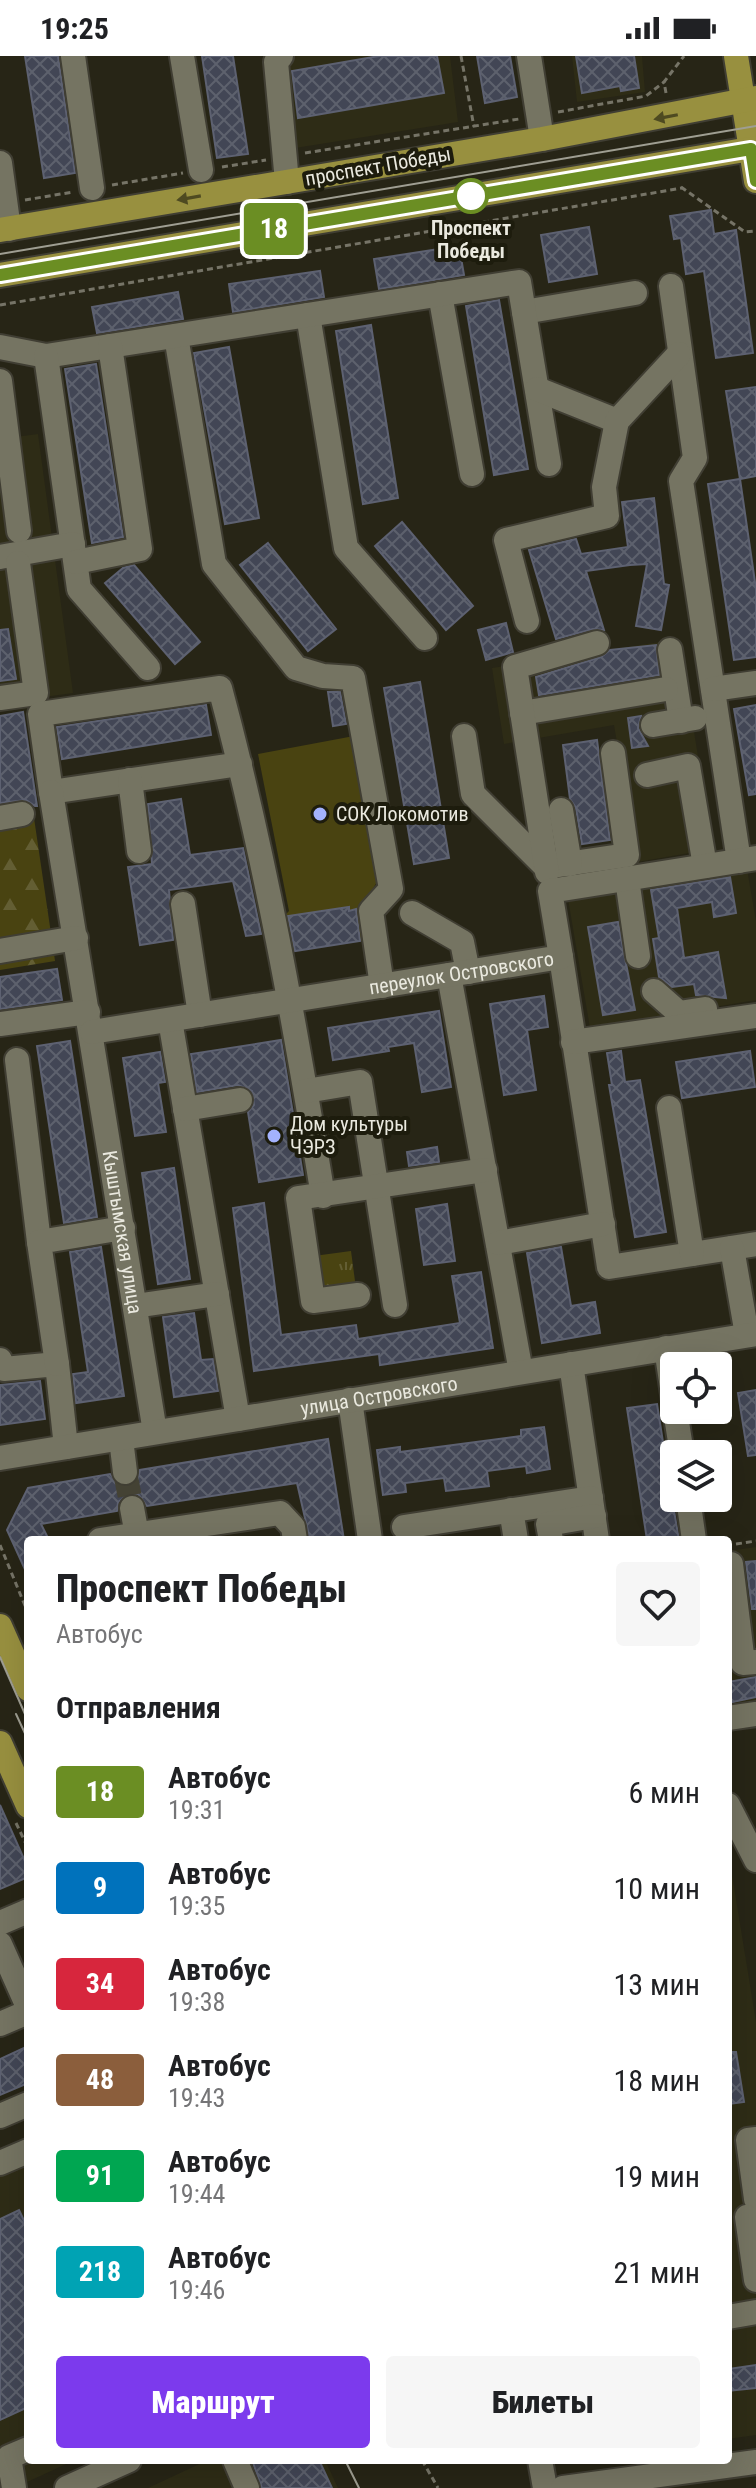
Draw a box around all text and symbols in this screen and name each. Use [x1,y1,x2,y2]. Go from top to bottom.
text: 19:25 [40,11,109,46]
one-way arrow [654,111,679,123]
street label: проспект Победы [303,141,453,191]
marker: Проспект Победы [454,179,488,213]
one-way arrow [176,192,201,205]
line badge: 18 [238,203,310,255]
text: 18 [260,212,288,245]
place label: Проспект Победы [431,216,511,263]
place label: СОК Локомотив [336,802,468,826]
marker: СОК Локомотив [311,805,329,823]
street label: переулок Островского [367,946,555,1000]
place label: Дом культуры ЧЭРЗ [290,1112,408,1159]
marker: Дом культуры ЧЭРЗ [265,1127,283,1145]
street label: Кыштымская улица [97,1149,148,1316]
map controls [660,1352,732,1512]
button: locate [660,1352,732,1424]
street label: улица Островского [299,1371,459,1421]
button: layers [660,1440,732,1512]
button: heart [616,1562,700,1646]
text: Проспект Победы [56,1567,347,1611]
text: Автобус [56,1619,143,1649]
text: Отправления [56,1690,221,1725]
text: Автобус [168,1760,271,1795]
text: 18 [86,1775,114,1808]
text: 6 мин [628,1775,700,1810]
text: 19:31 [168,1795,225,1825]
text: Автобус [168,1856,271,1891]
text: 9 [93,1871,107,1904]
text: 10 мин [614,1871,700,1906]
text: 19:35 [168,1891,225,1921]
text: Автобус [168,1952,271,1987]
text: 34 [86,1967,114,2000]
text: 13 мин [614,1967,700,2002]
text: 19:38 [168,1987,225,2017]
text: Автобус [168,2048,271,2083]
text: 48 [86,2063,114,2096]
text: 18 мин [614,2063,700,2098]
text: 19:43 [168,2083,225,2113]
text: Автобус [168,2144,271,2179]
text: 91 [86,2159,114,2192]
text: 19 мин [614,2159,700,2194]
text: 19:44 [168,2179,225,2209]
text: Автобус [168,2240,271,2275]
text: 218 [79,2255,121,2288]
text: 21 мин [614,2255,700,2290]
text: 19:46 [168,2275,225,2305]
button: Маршрут [56,2356,370,2448]
button: Билеты [386,2356,700,2448]

